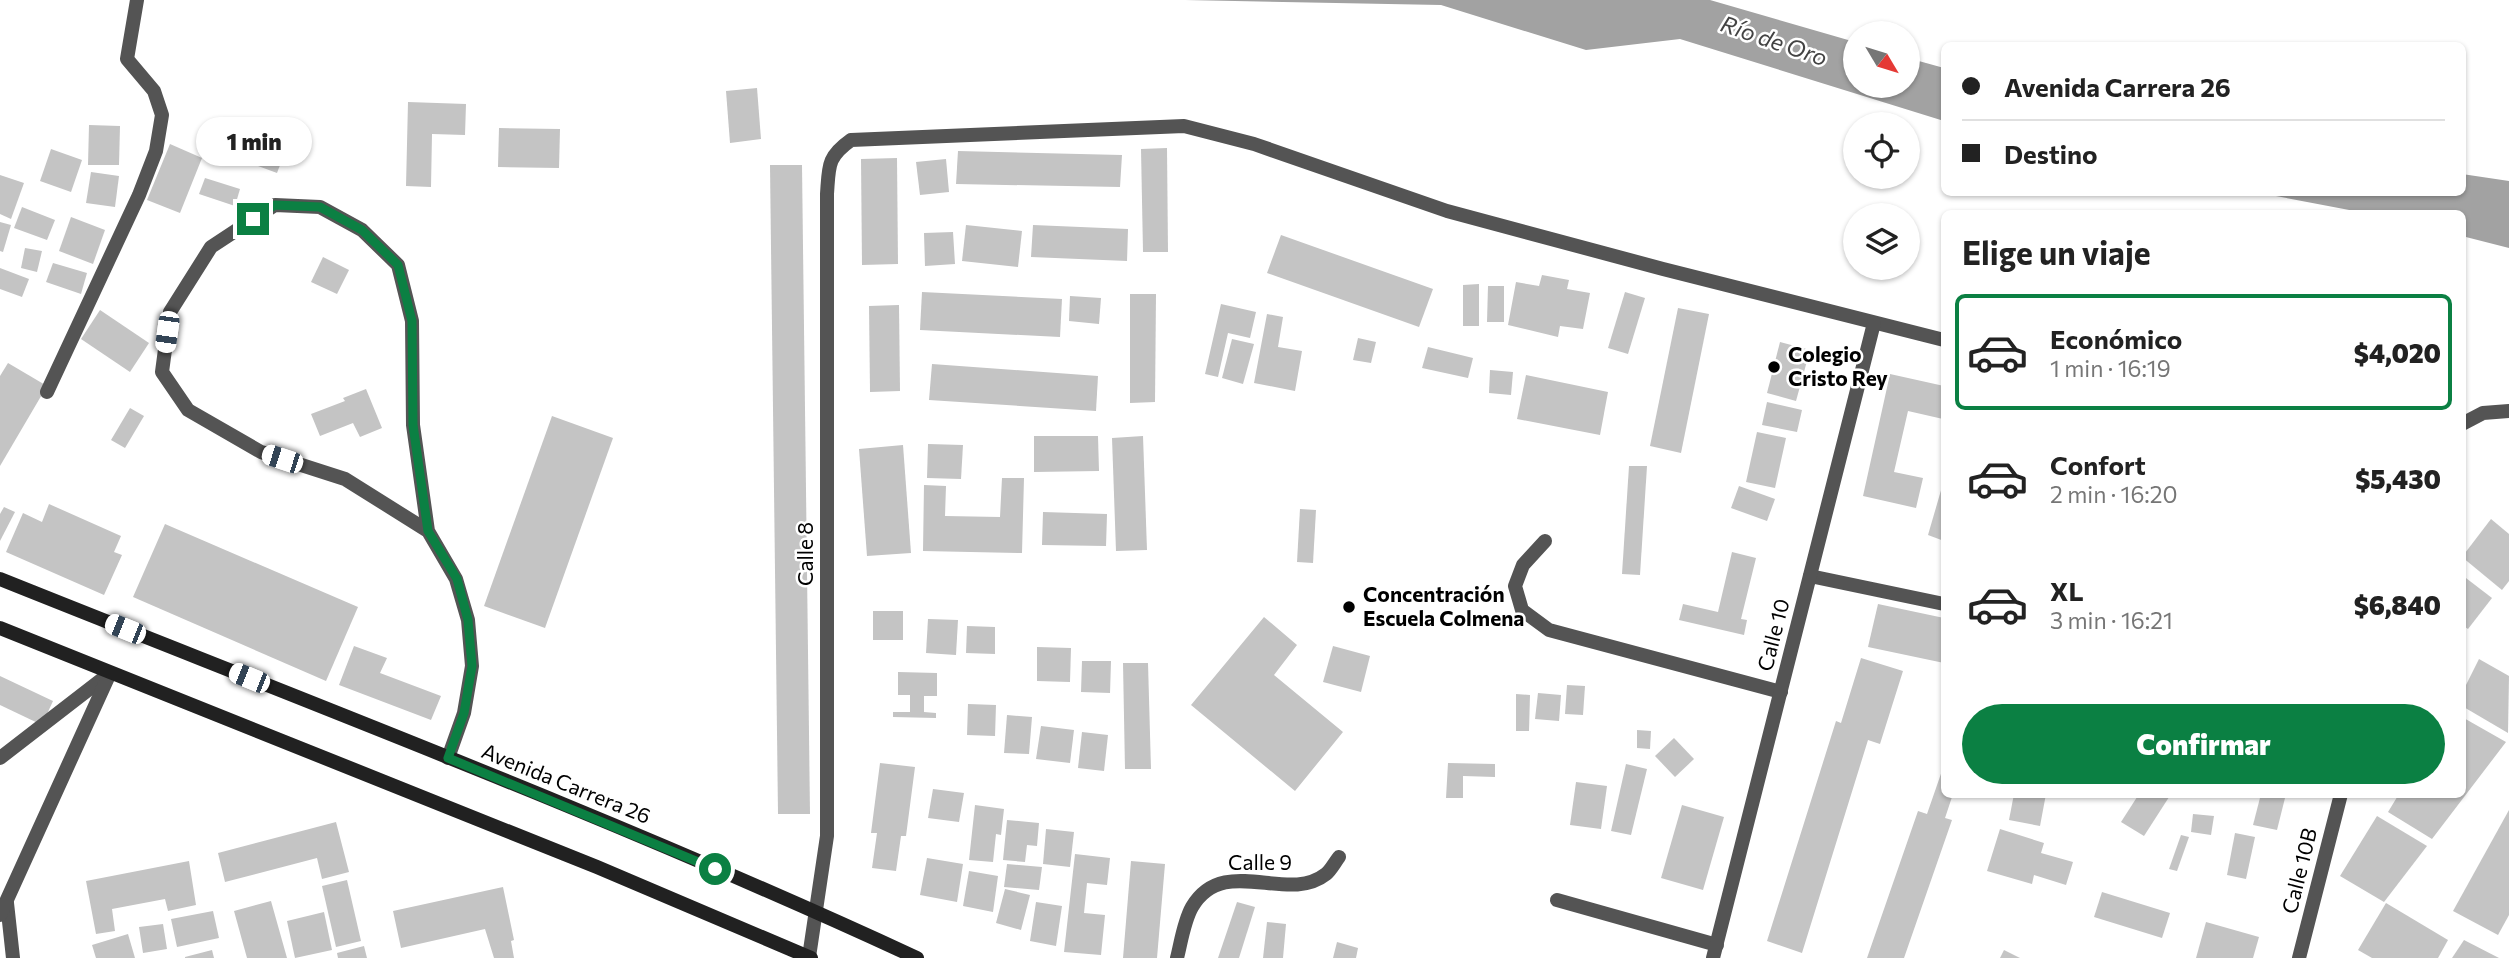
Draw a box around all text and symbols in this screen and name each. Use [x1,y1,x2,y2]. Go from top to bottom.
water label: Río de Oro [1717,9,1831,71]
north arrow [1843,21,1920,98]
map controls [1843,21,1920,280]
text: Avenida Carrera 26 [2004,71,2231,102]
button: locate [1843,112,1920,189]
callout: 1 min [195,118,311,166]
text: 1 min [226,127,282,155]
text: Destino [2004,138,2098,169]
route end [237,203,269,235]
button: layers [1843,203,1920,280]
text: Elige un viaje [1962,232,2151,272]
car [154,310,181,354]
icon: car [1966,321,2029,384]
text: Económico [2050,323,2182,354]
text: $4,020 [2354,337,2441,368]
place label: Colegio Cristo Rey [1788,341,1888,390]
text: 1 min · 16:19 [2050,354,2171,382]
marker: Colegio Cristo Rey [1766,359,1782,375]
car [259,443,306,475]
icon: car [1966,447,2029,510]
text: Confort [2050,449,2146,480]
text: $5,430 [2355,463,2441,494]
text: 2 min · 16:20 [2050,480,2177,508]
street label: Calle 8 [792,522,817,586]
icon: car [1966,573,2029,636]
text: XL [2050,575,2084,606]
place label: Concentración Escuela Colmena [1363,581,1524,630]
text: $6,840 [2354,589,2441,620]
street label: Calle 10 [1751,596,1794,673]
marker: Concentración Escuela Colmena [1341,599,1357,615]
text: 3 min · 16:21 [2050,606,2173,634]
car [102,611,149,647]
car [226,660,273,696]
button: Confirmar [1962,704,2445,784]
street label: Avenida Carrera 26 [478,737,655,828]
street label: Calle 10B [2276,825,2321,916]
street label: Calle 9 [1228,849,1292,874]
route start [699,853,731,885]

